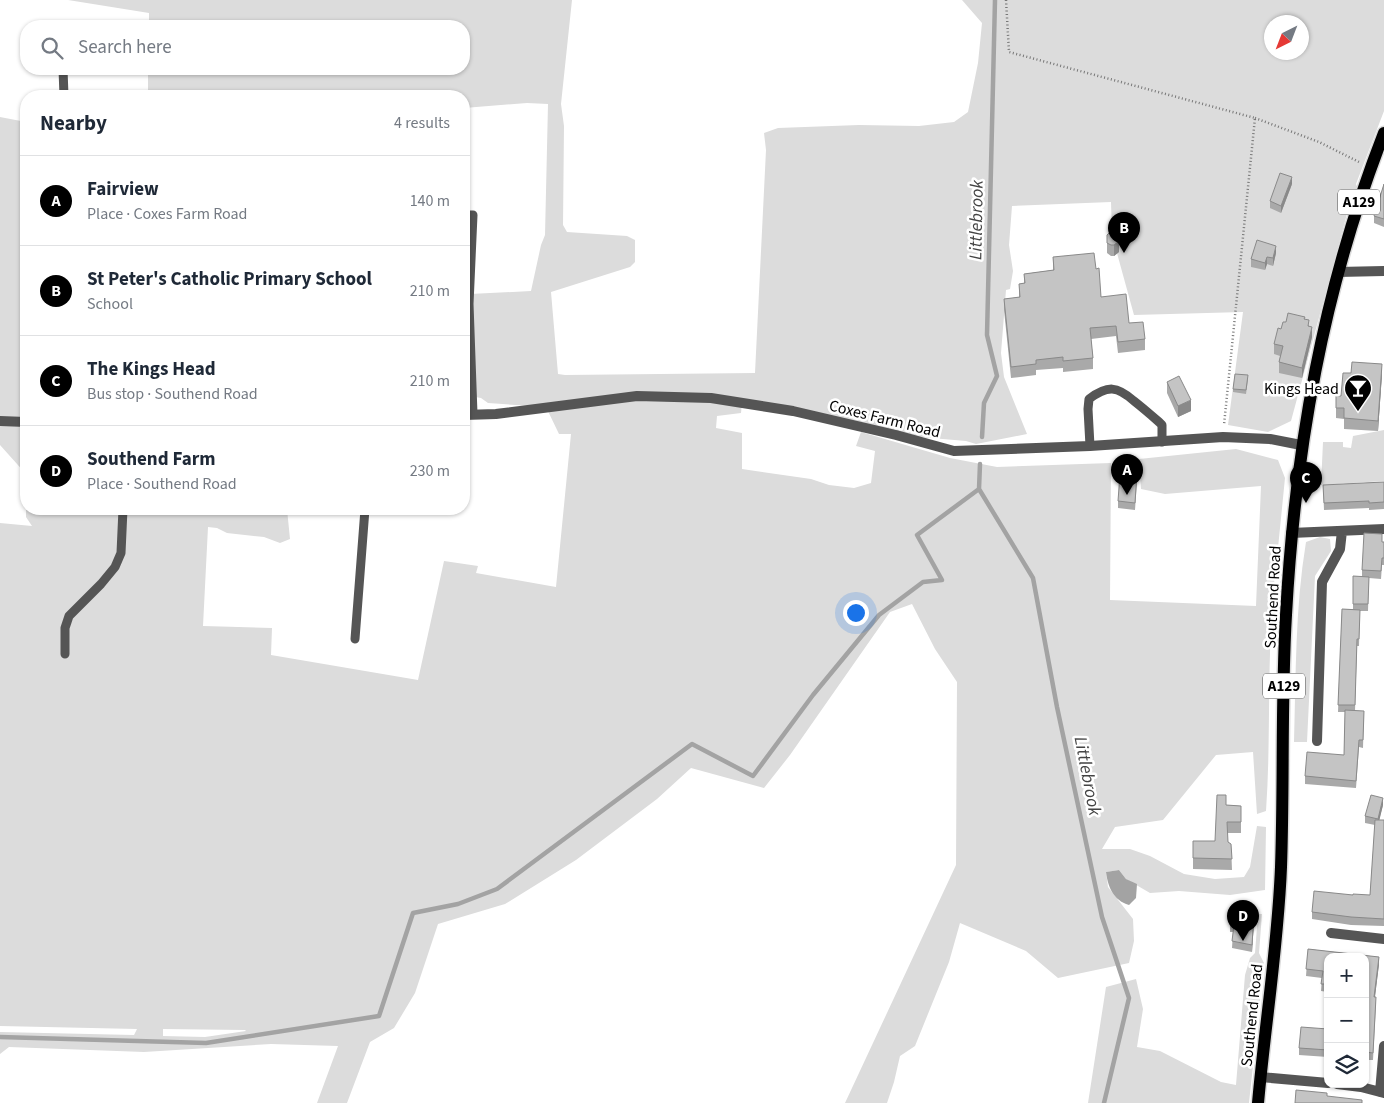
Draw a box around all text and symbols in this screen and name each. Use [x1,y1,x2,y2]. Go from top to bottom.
north arrow [1264,15,1309,60]
search box [20,20,470,75]
icon: search [38,34,66,62]
text: Search here [78,34,172,61]
text: Nearby [40,108,107,138]
text: 4 results [394,112,450,134]
text: Fairview [87,176,159,203]
water label: Littlebrook [963,179,990,260]
text: A [51,190,61,212]
text: 140 m [410,190,450,212]
road number: A129 [1338,190,1380,214]
text: Place · Coxes Farm Road [87,203,248,225]
pin: B [1108,212,1140,253]
text: St Peter's Catholic Primary School [87,266,372,293]
text: B [51,280,61,302]
text: 210 m [410,280,450,302]
text: School [87,293,133,315]
text: The Kings Head [87,356,216,383]
text: C [51,370,61,392]
text: 210 m [410,370,450,392]
bar icon: Kings Head [1343,373,1373,412]
place label: Kings Head [1264,378,1339,400]
text: Bus stop · Southend Road [87,383,258,405]
street label: Coxes Farm Road [827,395,943,443]
text: Southend Farm [87,446,216,473]
pin: A [1111,454,1143,495]
text: D [51,460,61,482]
text: 230 m [410,460,450,482]
pin: C [1290,462,1322,503]
text: Place · Southend Road [87,473,237,495]
street label: Southend Road [1259,545,1287,649]
your location [843,600,869,626]
road number: A129 [1263,674,1305,698]
water label: Littlebrook [1068,734,1107,818]
pin: D [1227,900,1259,941]
map controls [1324,953,1369,1088]
button: + [1324,953,1369,998]
street label: Southend Road [1236,963,1268,1068]
button: − [1324,998,1369,1043]
button: layers [1324,1043,1369,1088]

